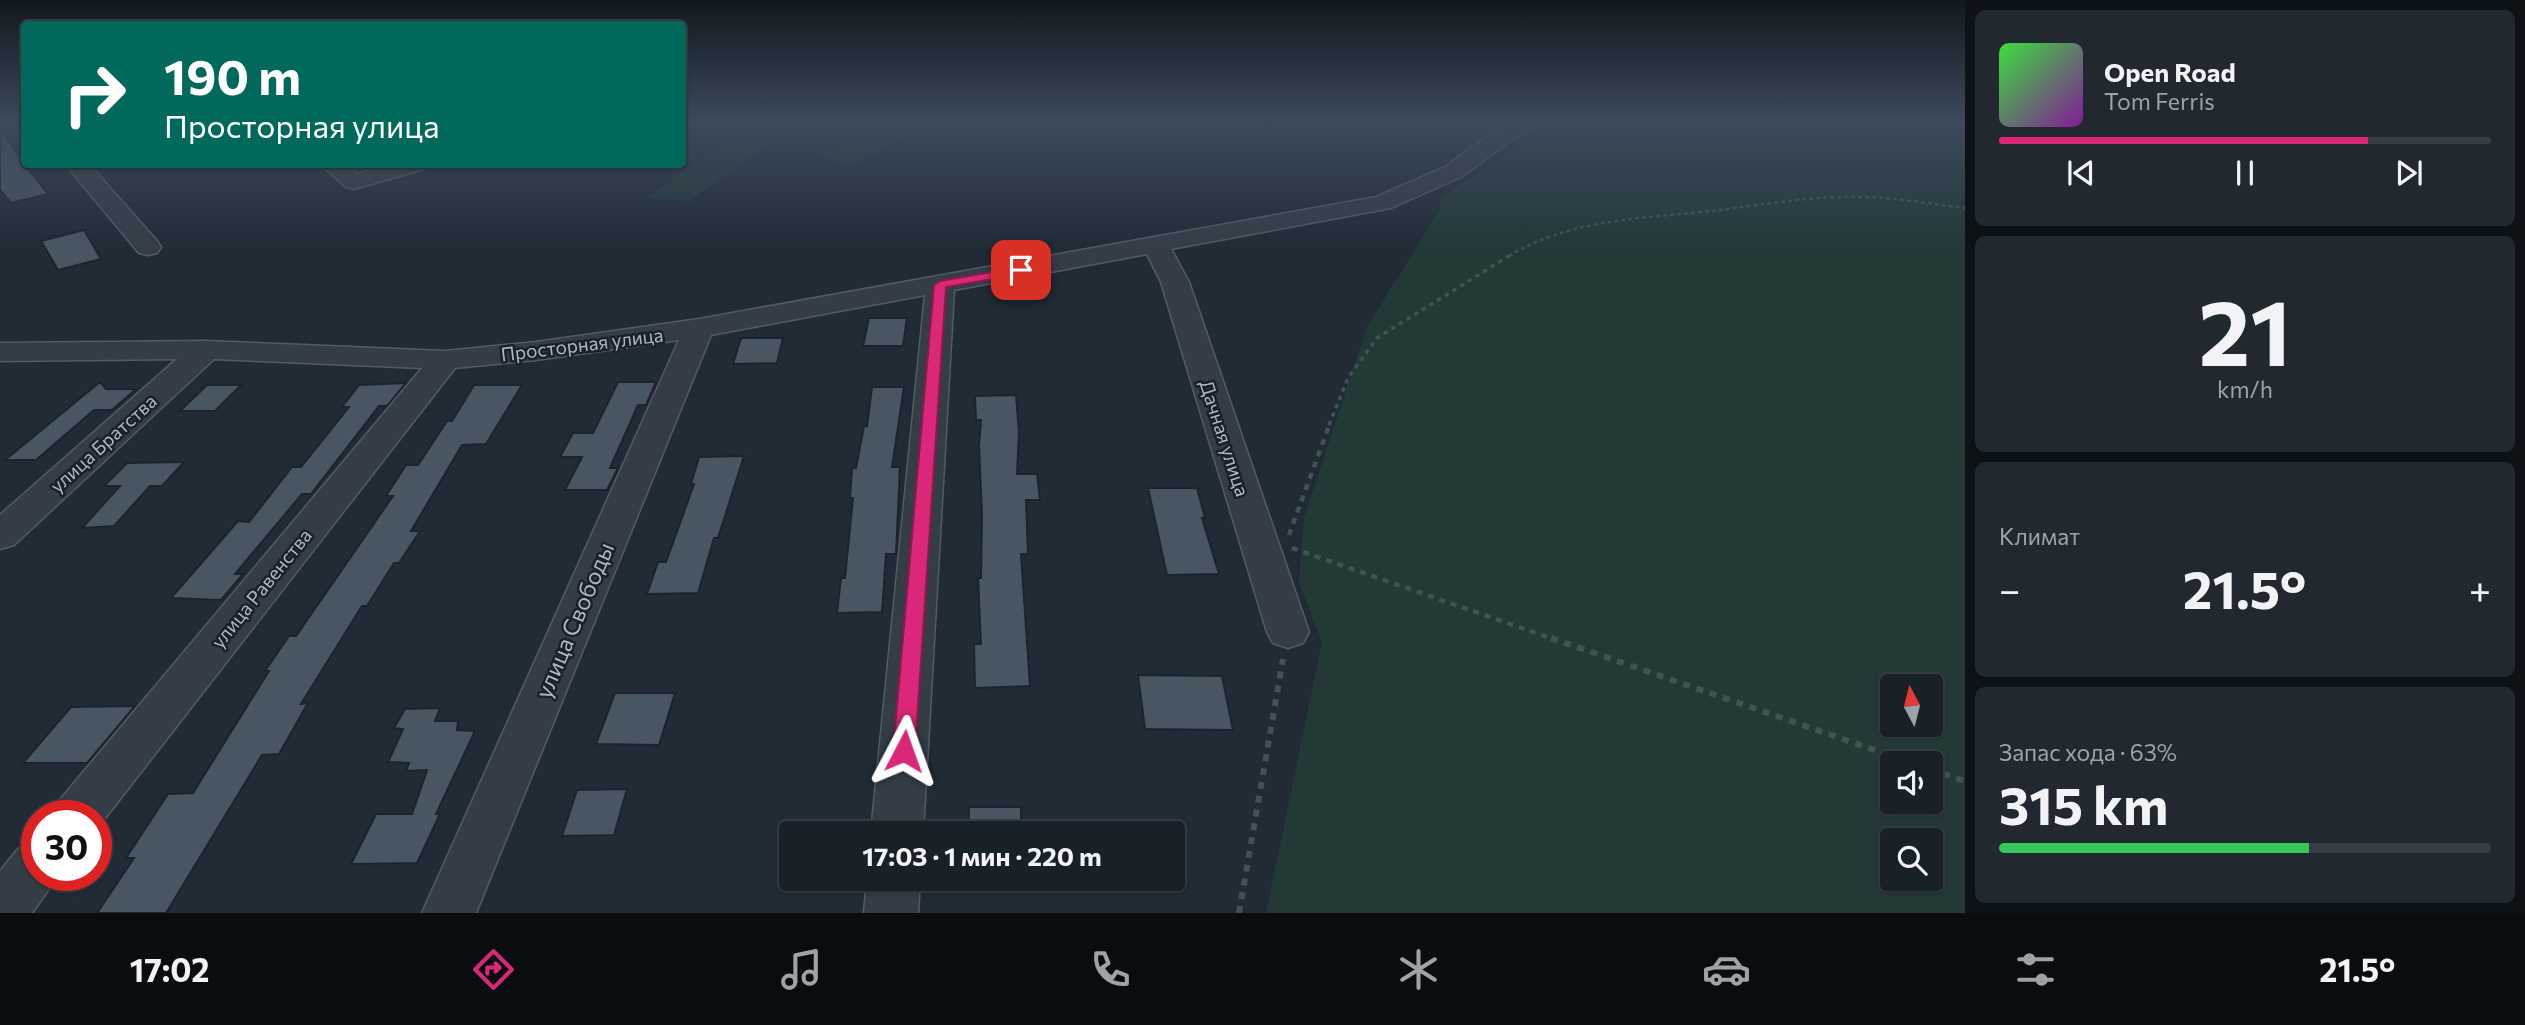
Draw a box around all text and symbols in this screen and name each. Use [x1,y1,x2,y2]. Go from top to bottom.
text: 190 m [164,45,301,105]
icon: right [49,49,140,140]
text: Open Road [2104,56,2236,87]
text: Tom Ferris [2104,87,2215,115]
text: Просторная улица [164,105,439,145]
icon: previous [2062,154,2100,192]
icon: pause [2226,154,2264,192]
icon: next [2390,154,2428,192]
pin [991,240,1051,300]
icon: arrive [1002,251,1040,289]
text: 21 [2199,273,2291,385]
street label: Просторная улица [499,323,665,365]
text: km/h [2217,375,2273,403]
street label: Дачная улица [1195,377,1255,499]
street label: улица Братства [45,389,161,497]
text: Климат [1999,522,2080,550]
street label: улица Равенства [206,524,316,652]
street label: улица Свободы [529,538,619,702]
text: 21.5° [2183,556,2306,620]
text: − [1999,565,2021,612]
text: + [2469,565,2491,612]
north arrow [1880,674,1942,737]
map controls [1880,674,1943,891]
position arrow [867,714,941,788]
text: Запас хода · 63% [1999,738,2177,766]
button: sound [1880,751,1943,814]
text: 315 km [1999,772,2168,836]
speed limit sign: 30 [21,800,112,891]
button: search [1880,828,1943,891]
text: 17:03 · 1 мин · 220 m [862,840,1102,871]
icon: directions [469,945,518,994]
icon: music [777,945,826,994]
icon: phone [1086,945,1135,994]
icon: climate [1394,945,1443,994]
icon: car [1702,945,1751,994]
icon: filters [2011,945,2060,994]
text: 17:02 [130,949,210,989]
text: 21.5° [2319,949,2395,989]

